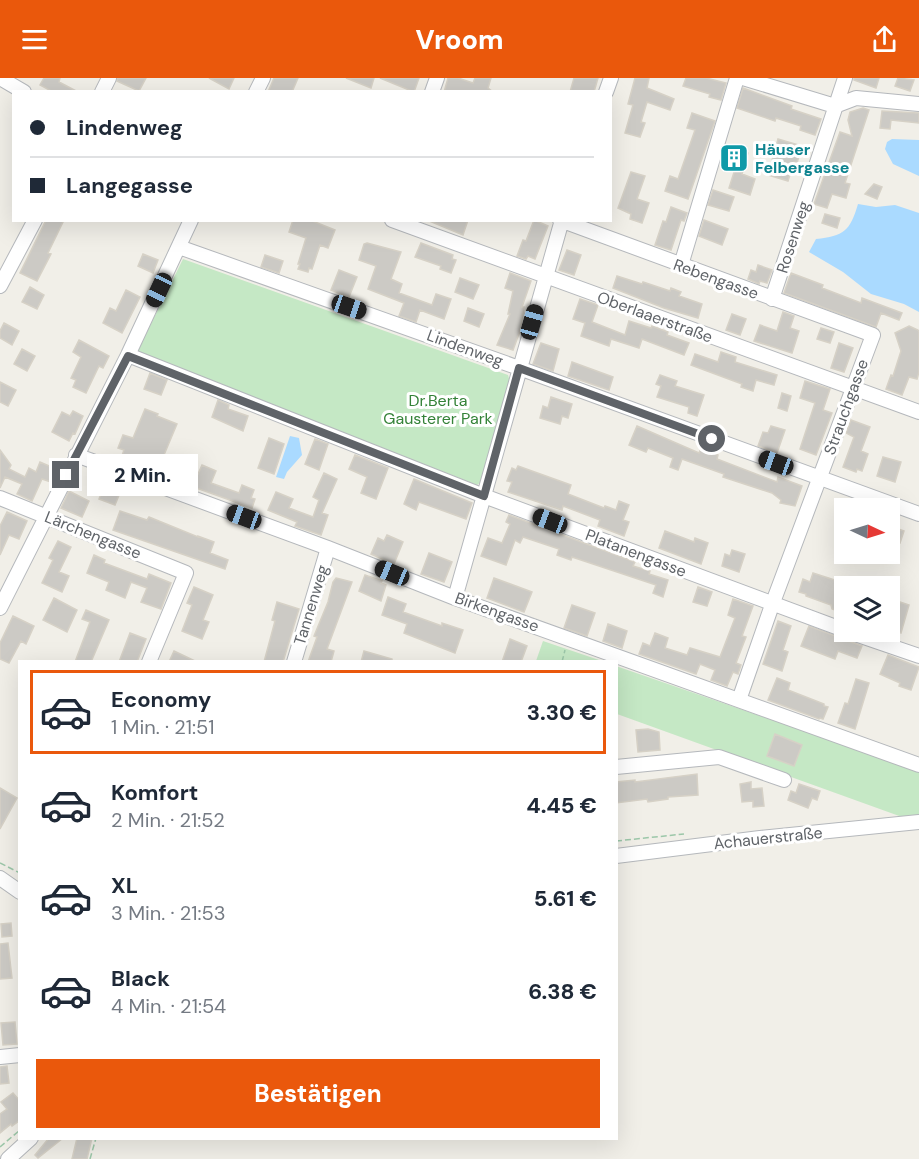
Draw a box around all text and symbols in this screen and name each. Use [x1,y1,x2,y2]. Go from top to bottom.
text: Vroom [415,22,504,57]
icon: menu [18,23,51,56]
icon: share [868,23,901,56]
text: Lindenweg [66,113,183,142]
place label: Häuser Felbergasse [755,139,849,178]
building icon: Häuser Felbergasse [718,142,750,174]
text: Langegasse [66,171,193,200]
street label: Rosenweg [771,198,815,276]
street label: Rebengasse [671,254,761,304]
car [143,270,175,310]
street label: Oberlaaerstraße [594,286,716,348]
car [329,293,369,321]
car [518,302,546,342]
street label: Lindenweg [424,325,506,372]
street label: Strauchgasse [819,356,873,458]
park label: Dr.Berta Gausterer Park [383,390,493,429]
route start [698,425,725,452]
car [756,448,796,478]
callout: 2 Min. [87,454,198,496]
route end [52,461,79,488]
text: 2 Min. [114,462,171,488]
north arrow [834,498,900,564]
map controls [834,498,900,642]
car [224,502,264,532]
street label: Lärchengasse [42,506,144,564]
car [530,506,570,536]
street label: Platanengasse [583,524,689,582]
car [372,558,412,588]
street label: Tannenweg [289,562,333,648]
button: layers [834,576,900,642]
street label: Birkengasse [452,587,542,637]
icon: car [39,685,93,739]
text: Economy [111,685,211,714]
text: 3.30 € [527,698,597,727]
text: 1 Min. · 21:51 [111,714,214,740]
icon: car [39,778,93,832]
text: Komfort [111,778,198,807]
text: 4.45 € [526,791,597,820]
text: 2 Min. · 21:52 [111,807,225,833]
street label: Achauerstraße [712,822,824,854]
icon: car [39,871,93,925]
text: XL [111,871,138,900]
text: 5.61 € [534,884,597,913]
text: 3 Min. · 21:53 [111,900,226,926]
icon: car [39,964,93,1018]
text: Black [111,964,170,993]
text: 6.38 € [528,977,597,1006]
text: 4 Min. · 21:54 [111,993,226,1019]
button: Bestätigen [36,1059,600,1128]

